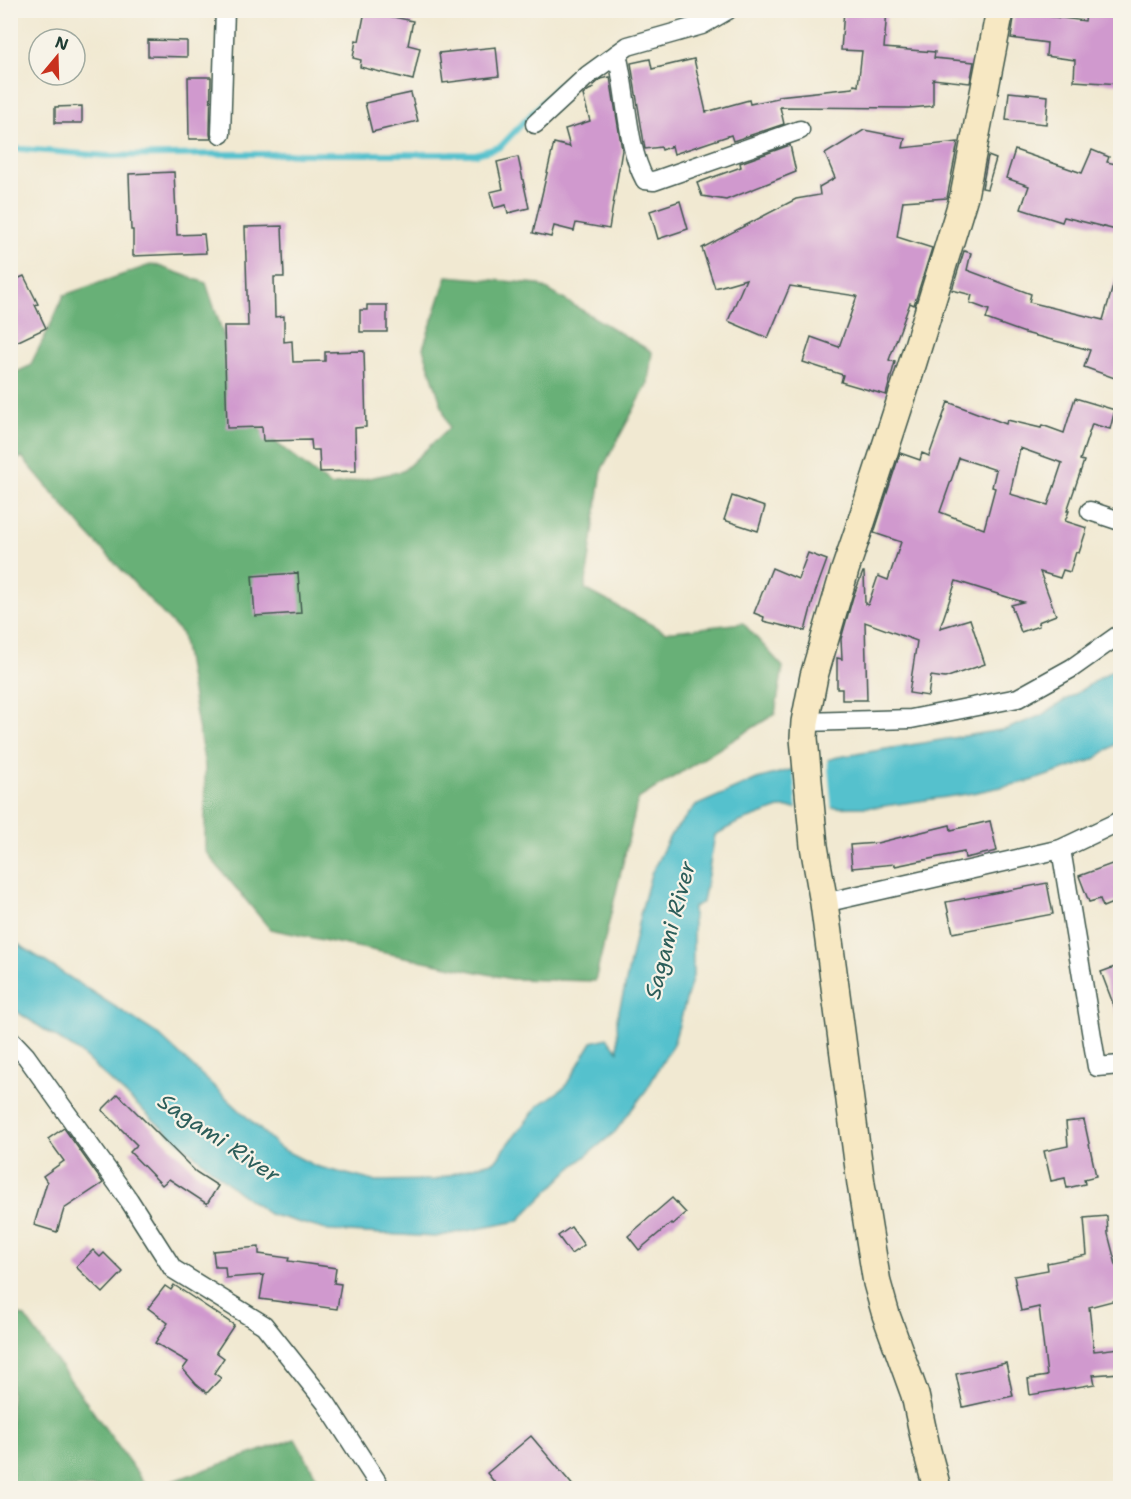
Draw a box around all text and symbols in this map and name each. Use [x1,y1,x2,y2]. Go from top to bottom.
north arrow [27,27,87,87]
text: N [52,31,71,55]
water label: Sagami River [638,857,702,1002]
water label: Sagami River [152,1086,286,1190]

